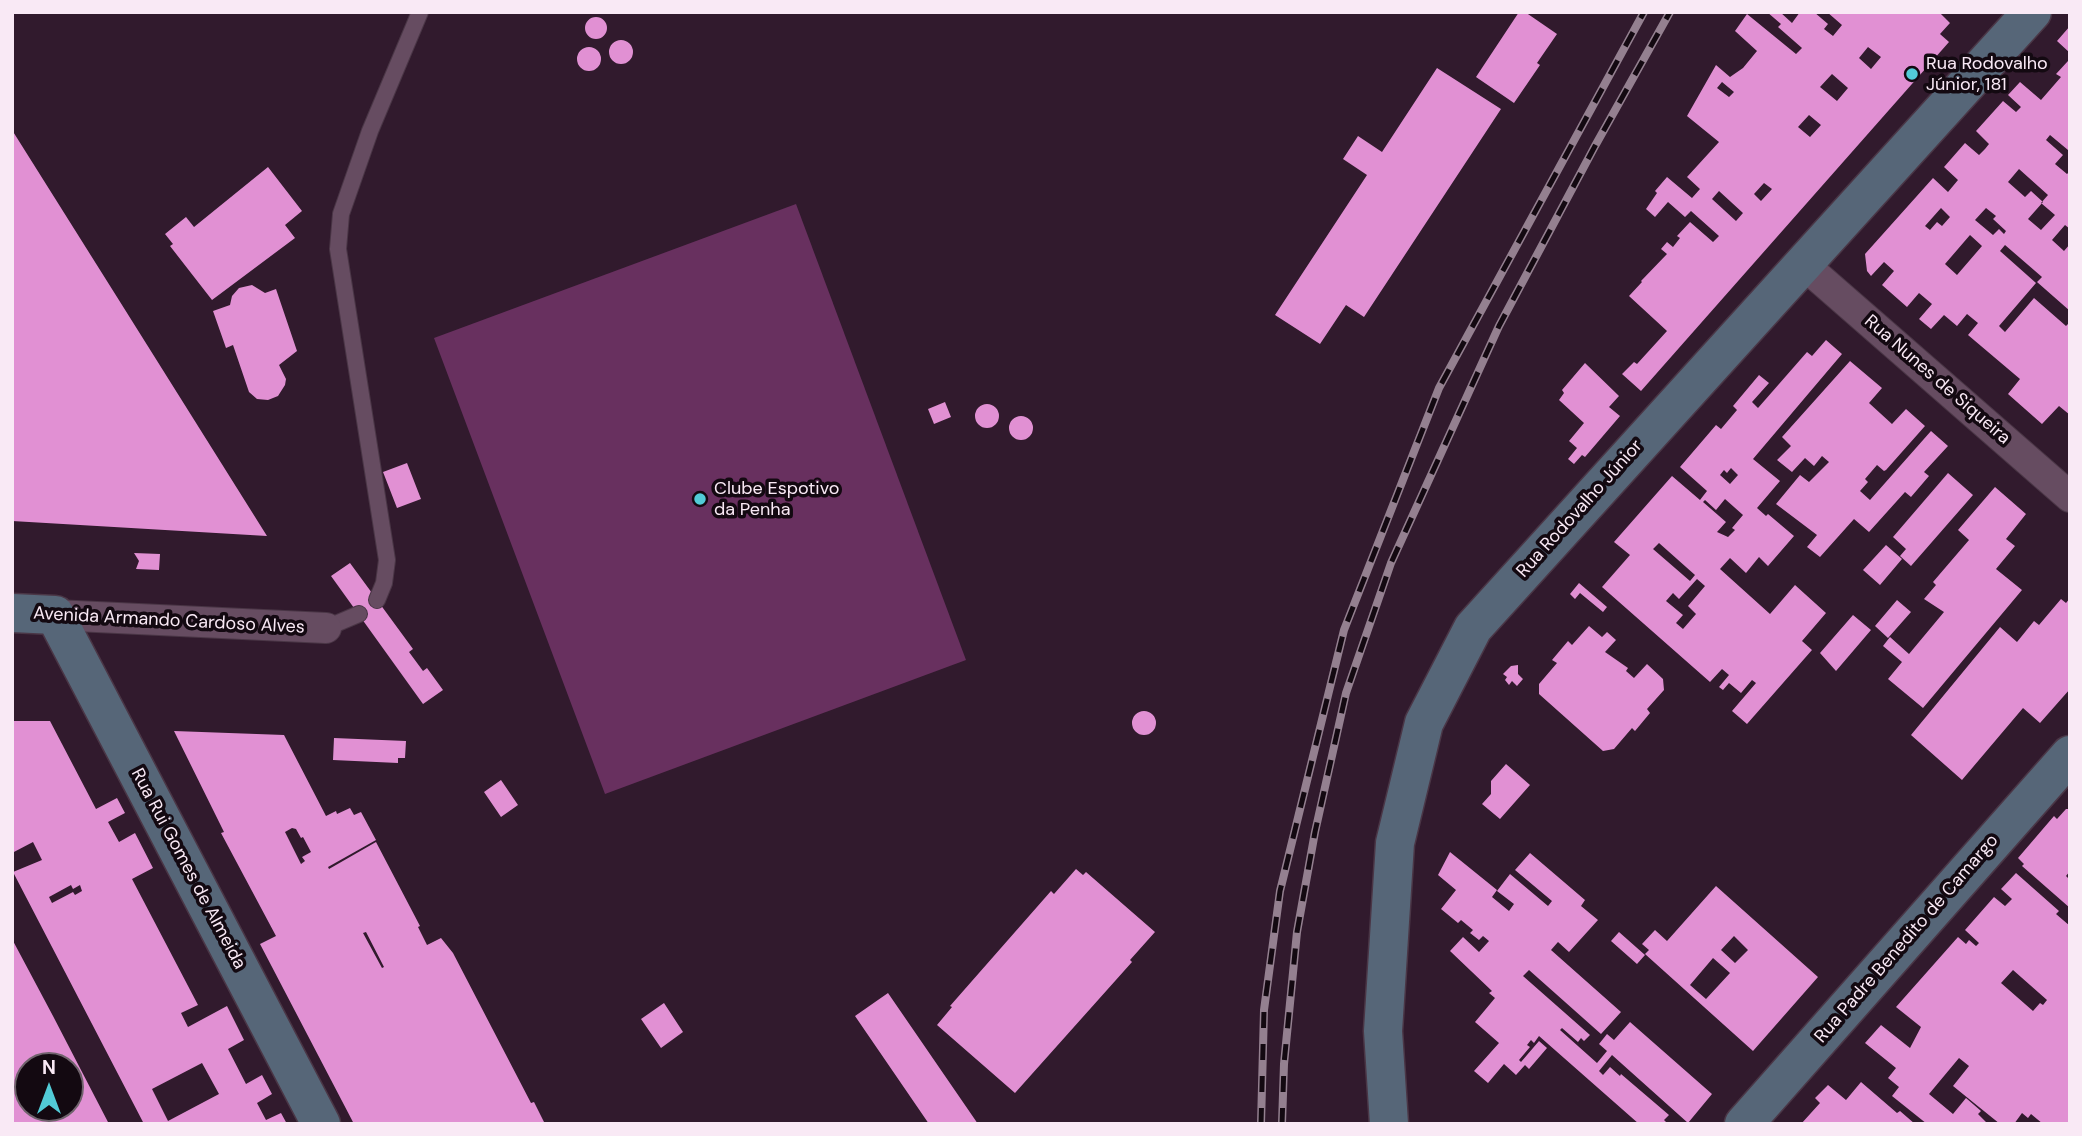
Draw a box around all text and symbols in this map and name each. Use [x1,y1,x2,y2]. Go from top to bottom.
place label: Rua Rodovalho Júnior, 181 [1926,53,2048,96]
marker: Rua Rodovalho Júnior, 181 [1904,66,1920,82]
street label: Rua Nunes de Siqueira [1860,311,2014,449]
street label: Rua Rodovalho Júnior [1512,436,1648,582]
place label: Clube Espotivo da Penha [714,478,839,520]
marker: Clube Espotivo da Penha [692,491,708,507]
street label: Avenida Armando Cardoso Alves [33,603,305,639]
street label: Rua Rui Gomes de Almeida [126,765,250,973]
street label: Rua Padre Benedito de Camargo [1811,830,2003,1048]
north arrow [14,1052,84,1122]
text: N [42,1055,56,1080]

